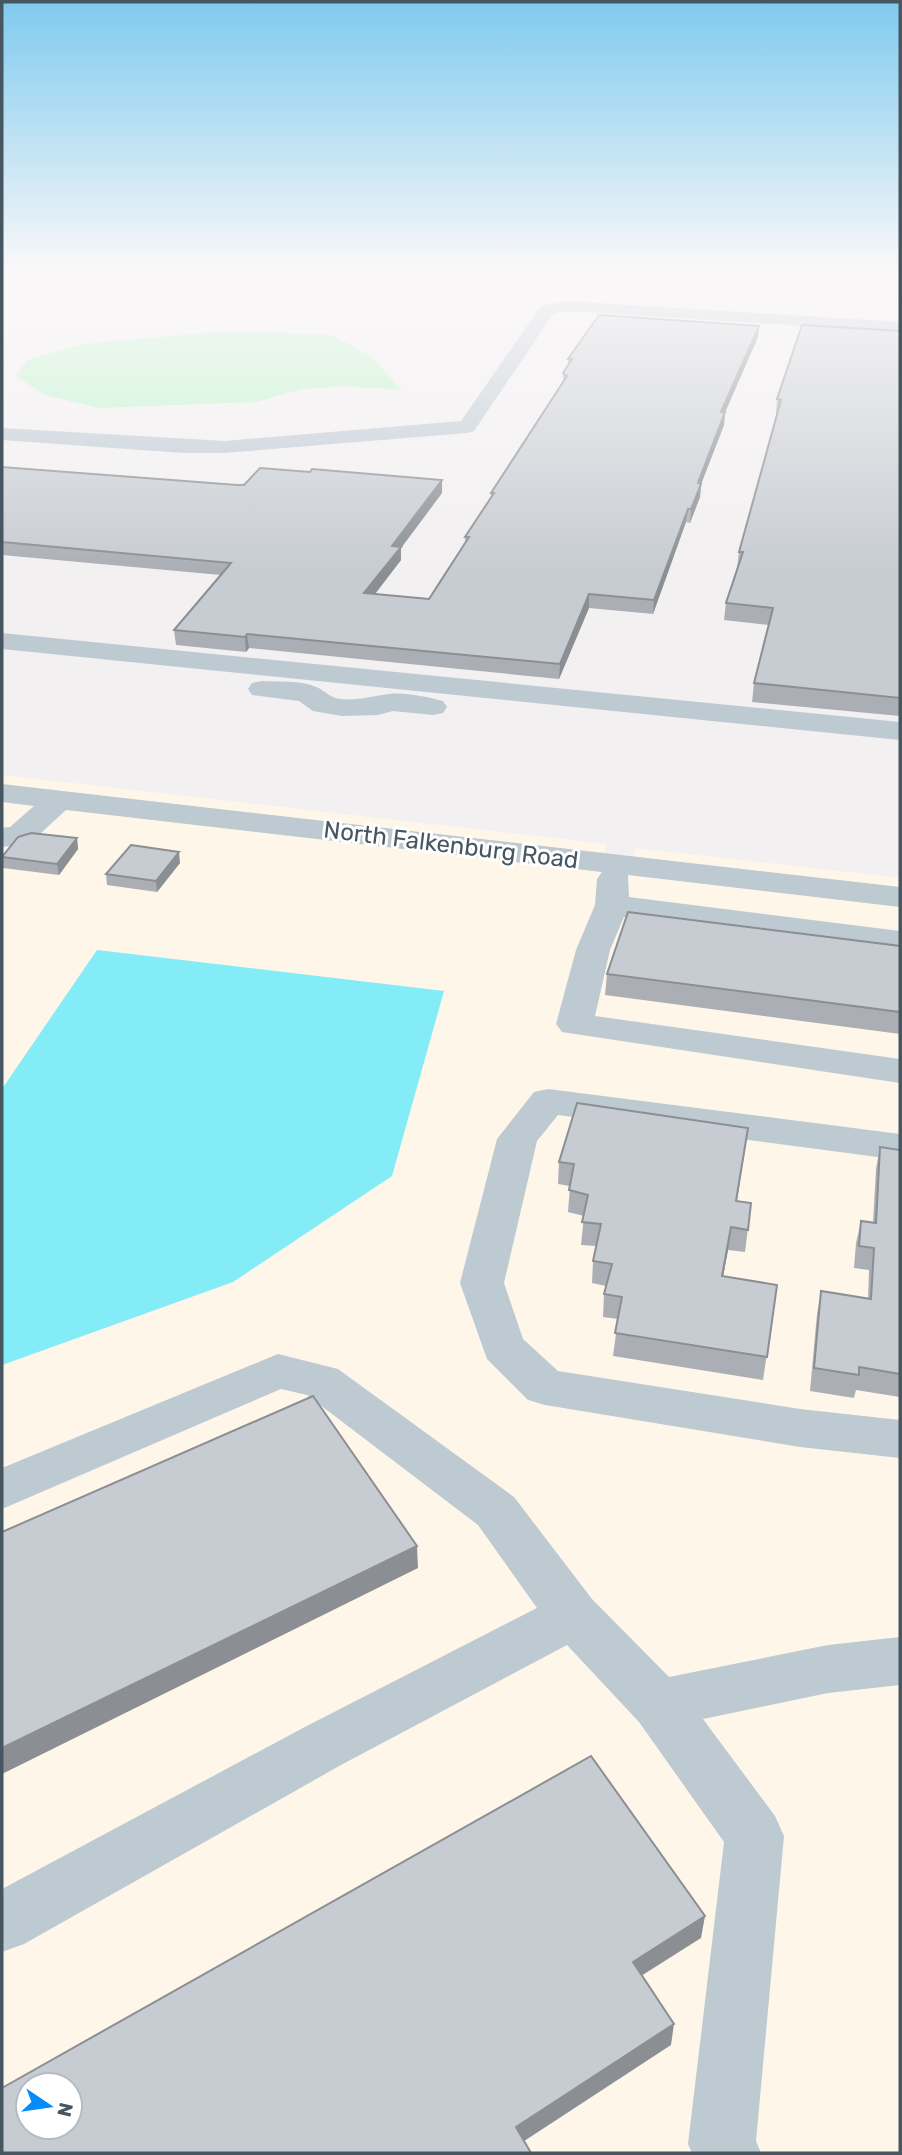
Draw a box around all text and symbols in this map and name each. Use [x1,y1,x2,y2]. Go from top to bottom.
street label: North Falkenburg Road [322,815,580,875]
north arrow [14,2071,84,2141]
text: N [52,2100,78,2119]

